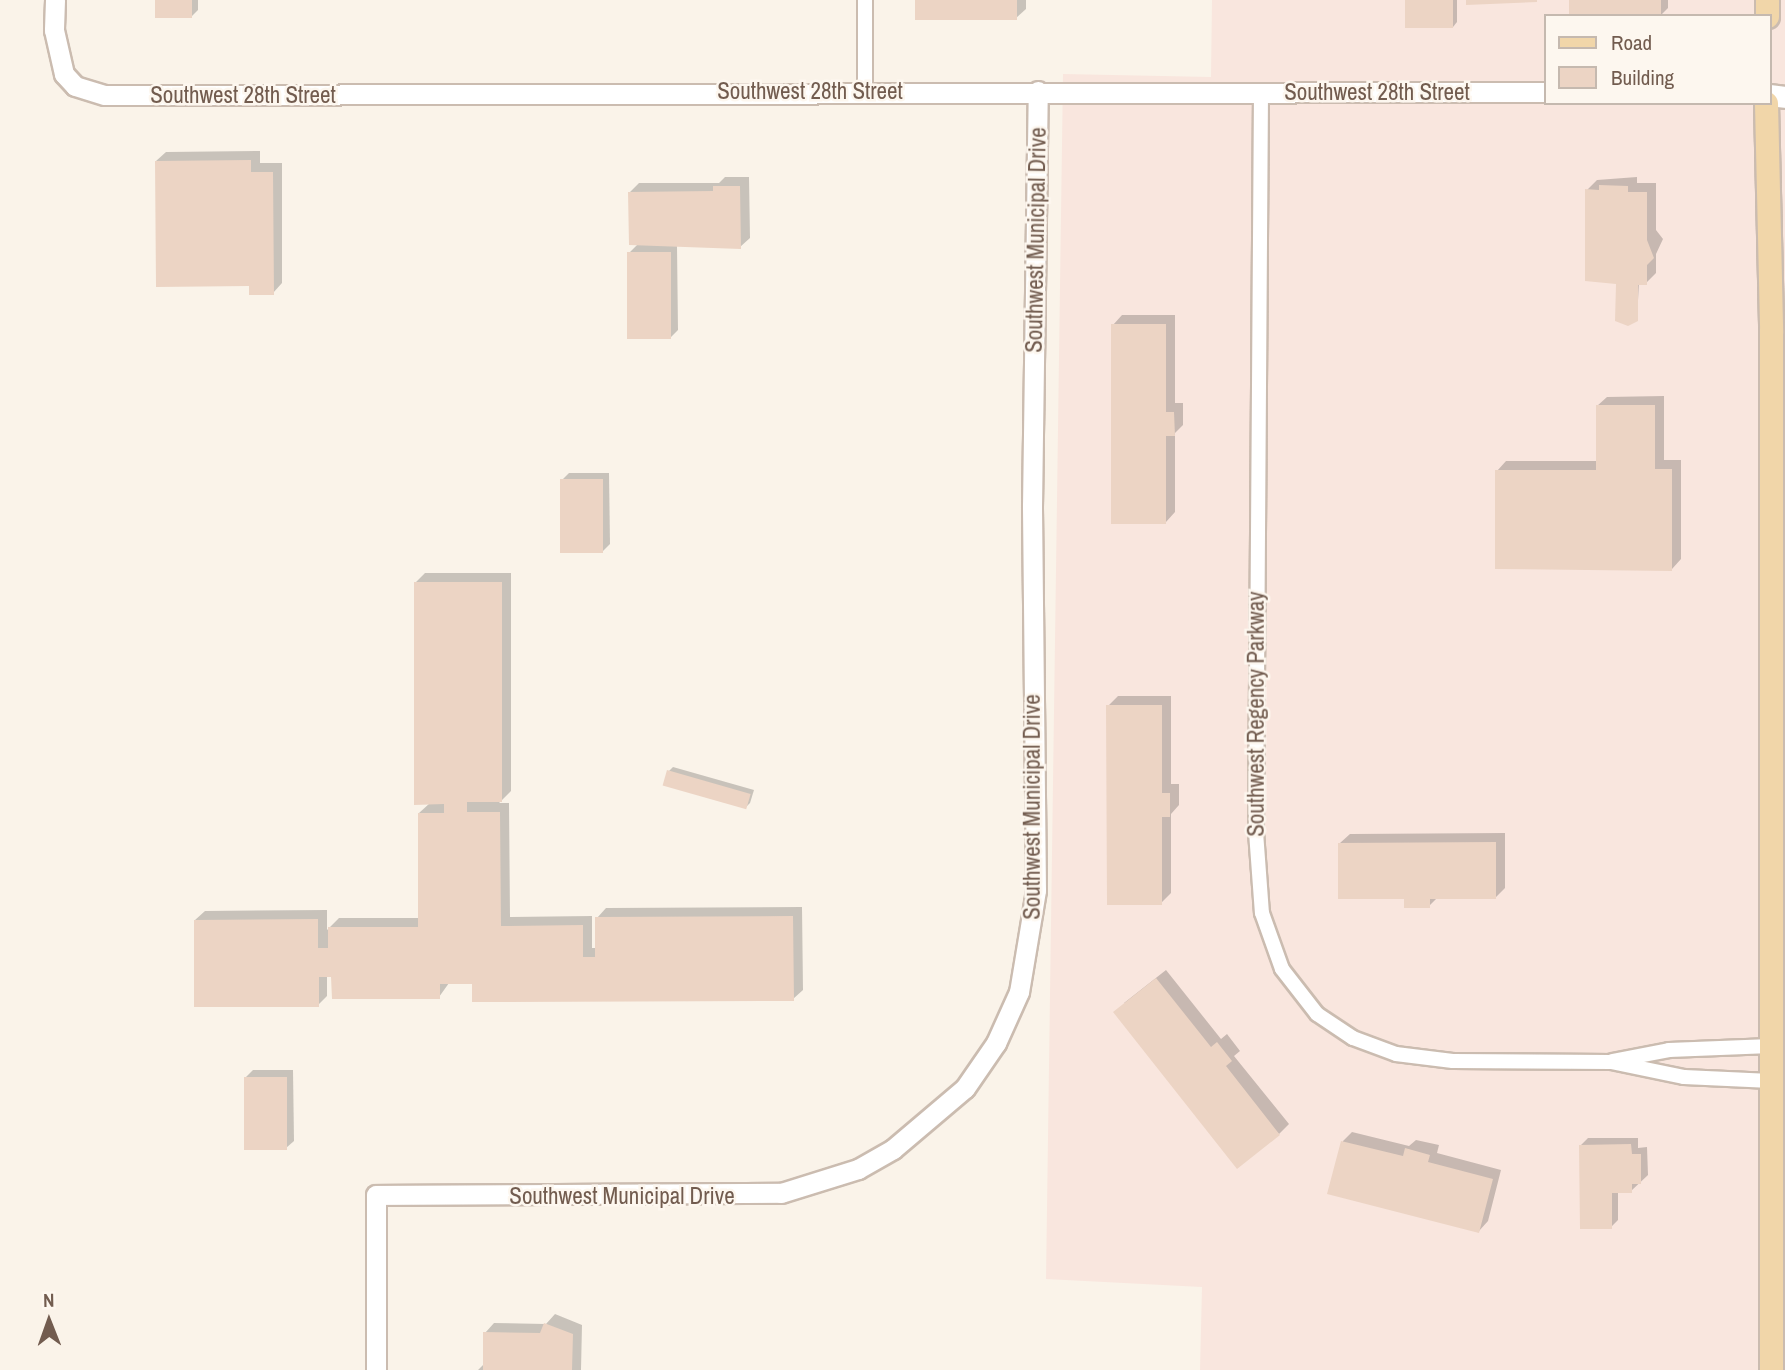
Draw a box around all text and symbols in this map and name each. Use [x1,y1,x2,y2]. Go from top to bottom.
legend [1544,14,1771,105]
text: Road [1611,28,1652,57]
text: Building [1611,63,1674,92]
street label: Southwest 28th Street [717,77,903,105]
street label: Southwest 28th Street [1284,78,1470,106]
street label: Southwest 28th Street [150,81,336,109]
street label: Southwest Municipal Drive [1020,127,1052,353]
street label: Southwest Regency Parkway [1242,591,1270,837]
street label: Southwest Municipal Drive [1018,694,1046,920]
street label: Southwest Municipal Drive [509,1182,735,1210]
north arrow [14,1286,84,1356]
text: N [43,1287,54,1313]

